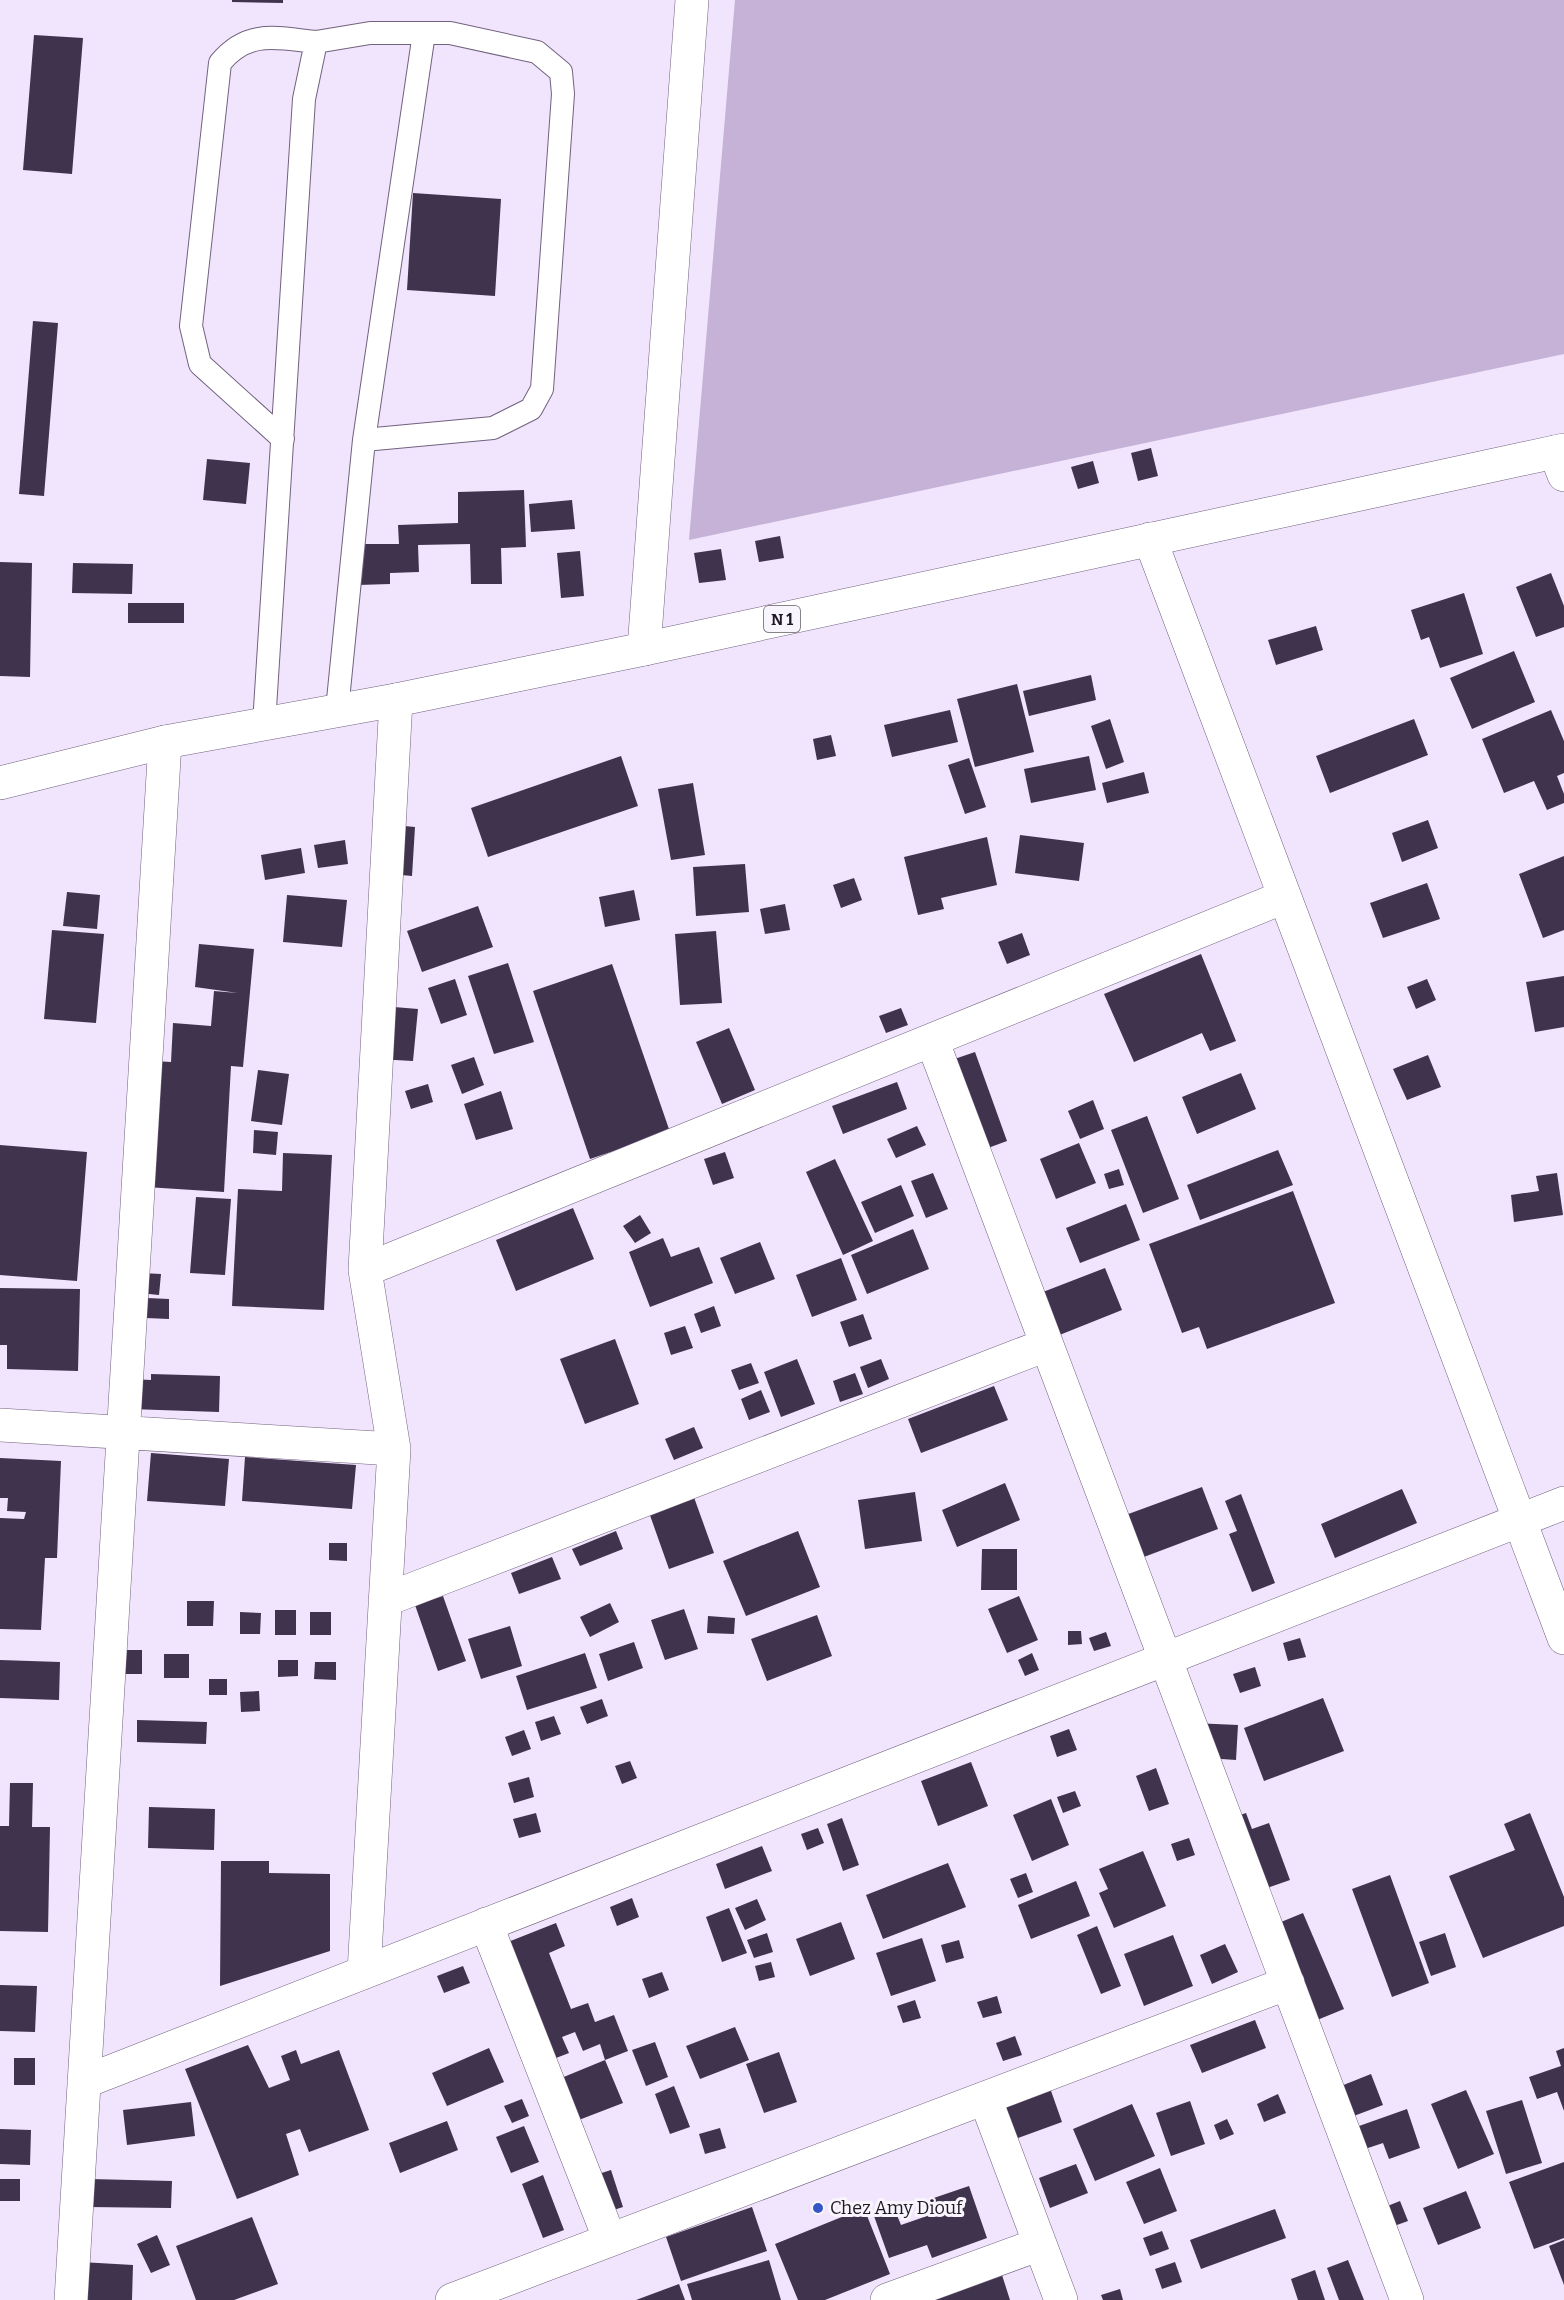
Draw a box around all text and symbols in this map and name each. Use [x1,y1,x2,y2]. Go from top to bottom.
road number: N 1 [764,606,800,632]
place label: Chez Amy Diouf [830,2197,964,2219]
marker: Chez Amy Diouf [811,2201,825,2215]

